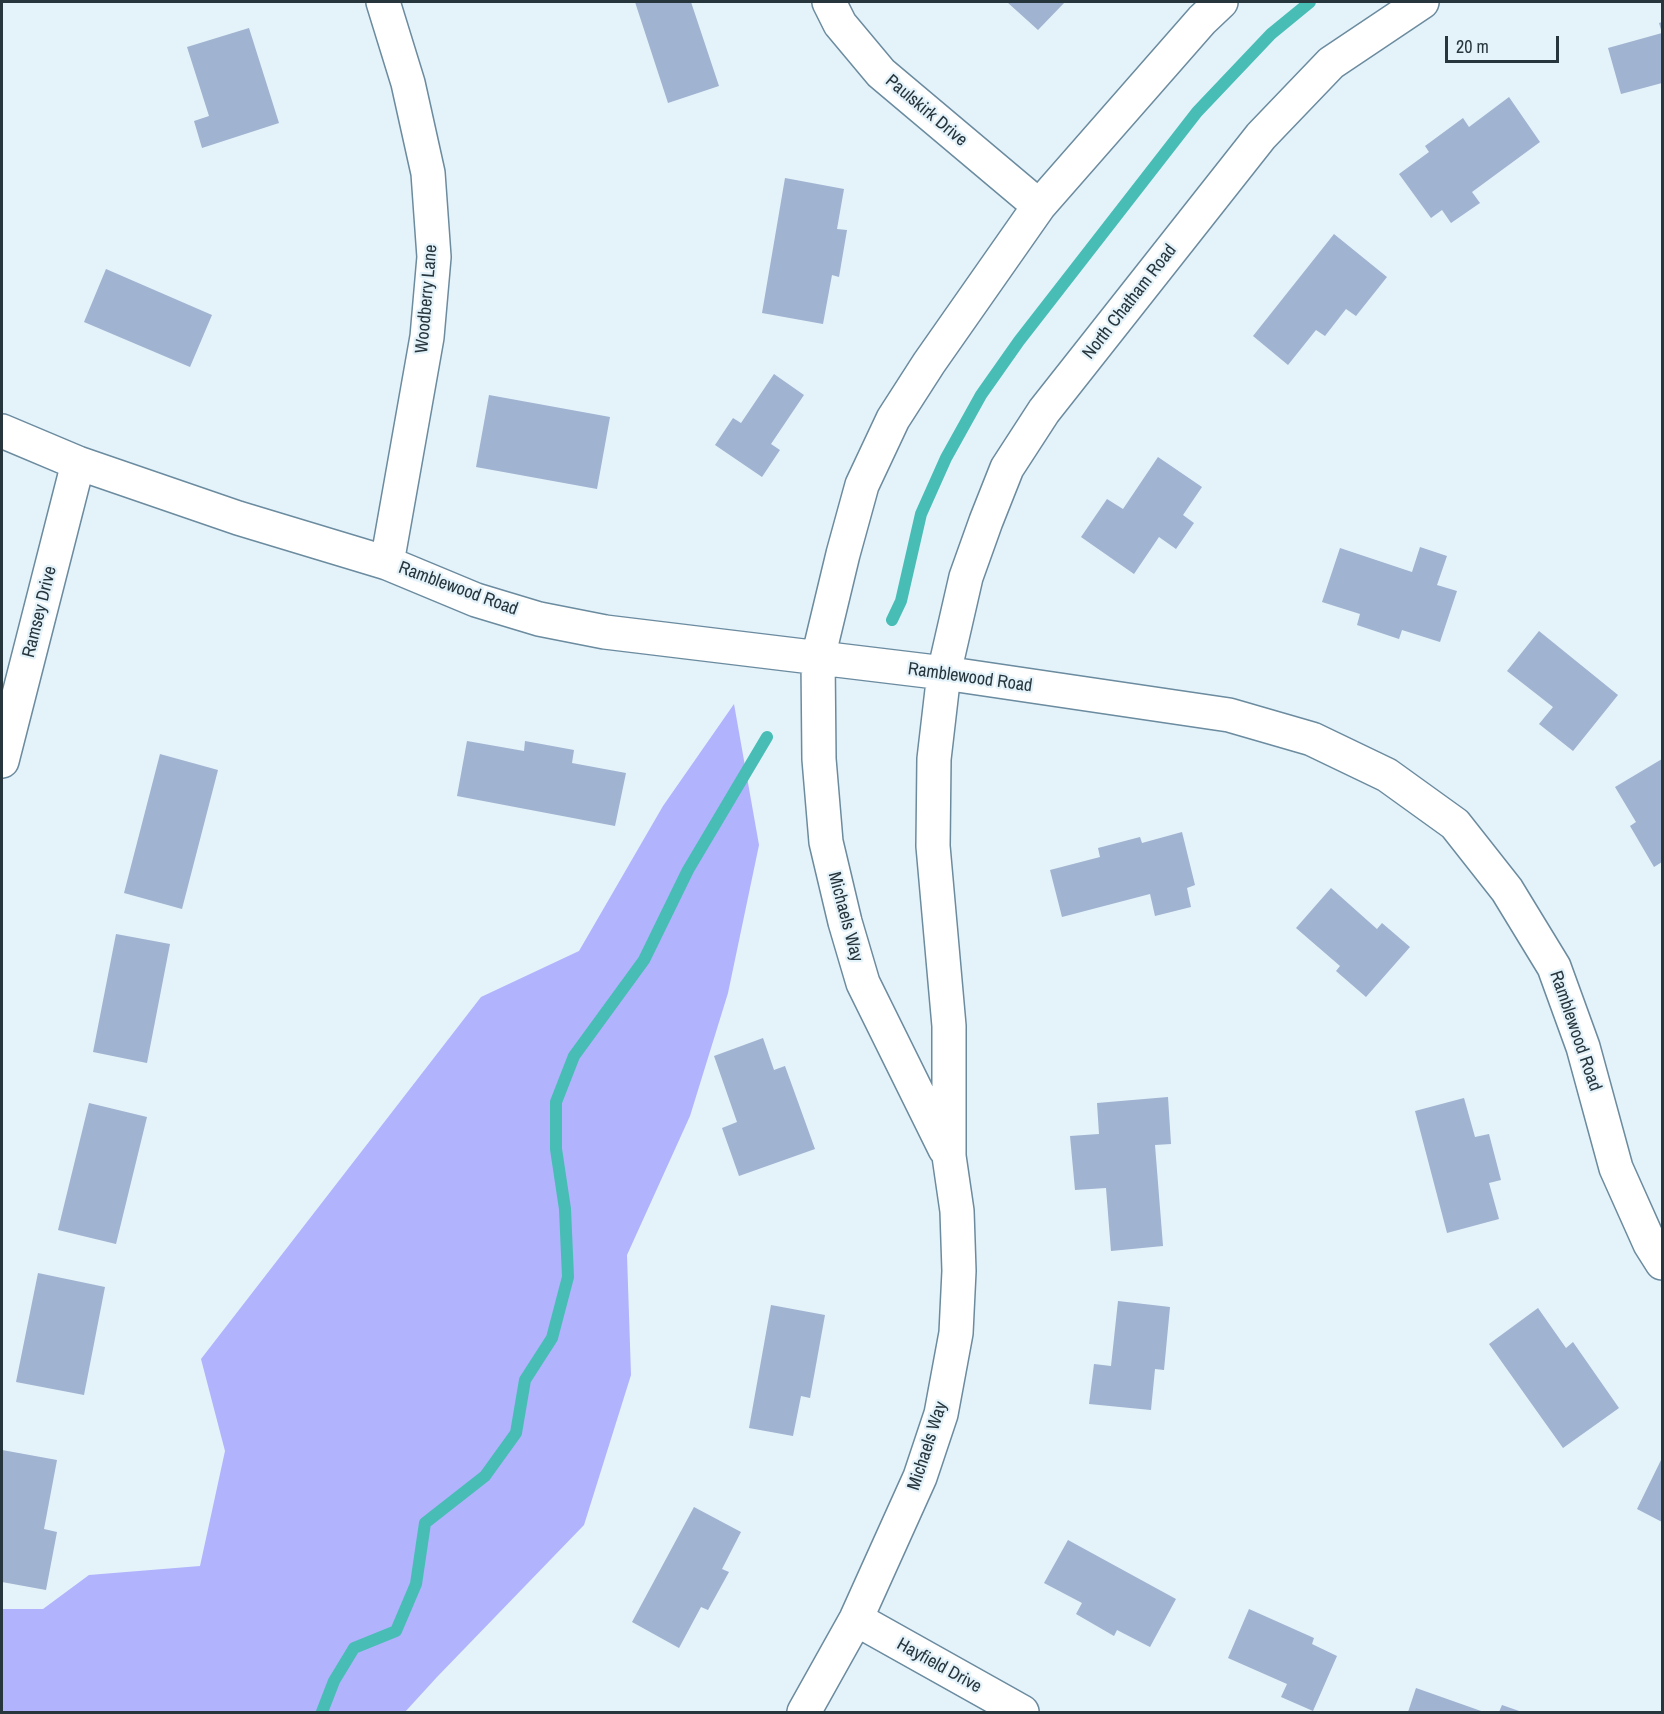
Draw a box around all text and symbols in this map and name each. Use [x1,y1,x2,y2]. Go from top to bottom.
scale bar [1448,24,1562,62]
text: 20 m [1456,34,1489,59]
street label: Paulskirk Drive [881,71,971,151]
street label: North Chatham Road [1079,240,1181,364]
street label: Woodberry Lane [411,244,443,354]
street label: Ramblewood Road [395,557,521,621]
street label: Ramsey Drive [18,564,62,660]
street label: Ramblewood Road [906,659,1034,697]
street label: Michaels Way [823,870,867,964]
street label: Ramblewood Road [1544,968,1606,1094]
street label: Michaels Way [903,1399,953,1493]
street label: Hayfield Drive [893,1634,985,1698]

